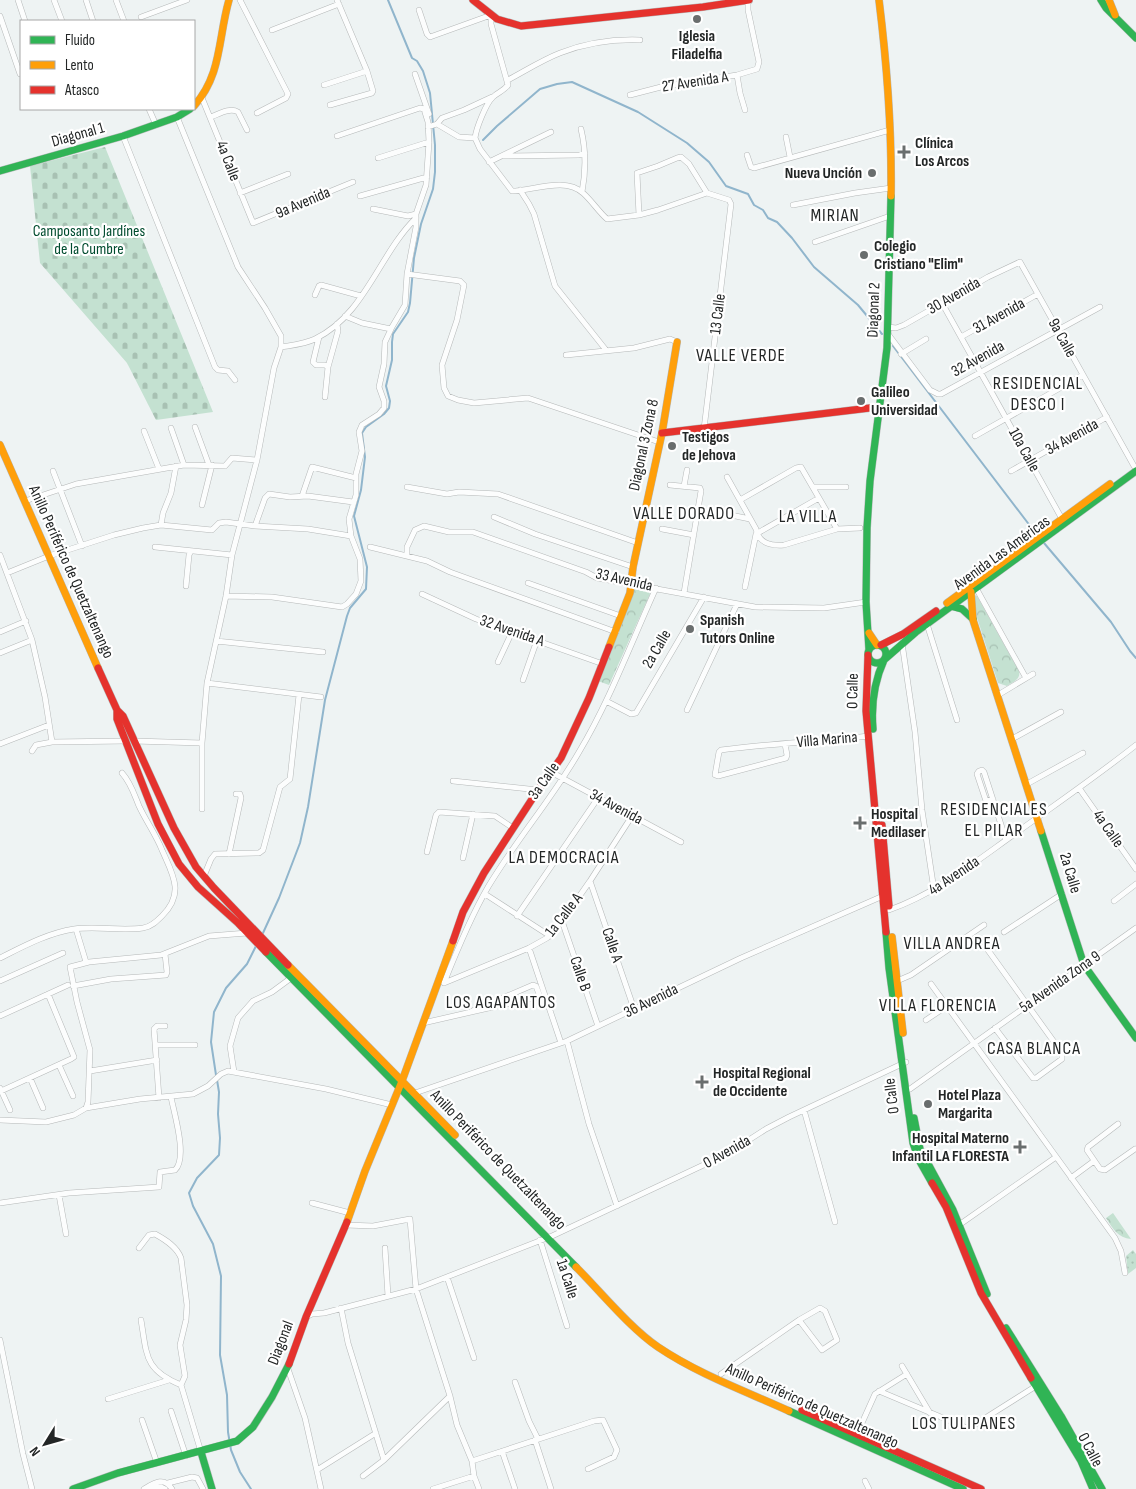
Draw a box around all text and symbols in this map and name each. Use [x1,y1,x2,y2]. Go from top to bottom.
marker: Iglesia Filadelfia [691,13,703,25]
legend [20,20,195,110]
place label: Iglesia Filadelfia [672,27,722,64]
text: Fluido [65,31,95,50]
text: Lento [65,56,94,75]
street label: 27 Avenida A [661,67,730,97]
text: Atasco [64,81,99,100]
street label: Diagonal 1 [49,118,107,152]
place label: Clínica Los Arcos [915,134,969,171]
street label: 4a Calle [212,138,244,184]
marker: Clínica Los Arcos [897,145,911,159]
place label: Nueva Unción [785,164,862,183]
marker: Nueva Unción [866,167,878,179]
street label: 9a Avenida [273,183,333,223]
district label: MIRIAN [810,205,860,226]
park label: Camposanto Jardínes de la Cumbre [33,222,145,259]
place label: Colegio Cristiano "Elim" [874,237,963,274]
marker: Colegio Cristiano "Elim" [858,249,870,261]
street label: 30 Avenida [924,273,984,319]
street label: Diagonal 2 [864,282,884,338]
street label: 13 Calle [706,293,730,335]
street label: 31 Avenida [970,294,1028,338]
street label: 9a Calle [1044,315,1080,361]
street label: 32 Avenida [948,337,1008,381]
district label: VALLE VERDE [696,345,786,366]
district label: RESIDENCIAL DESCO I [993,373,1083,415]
place label: Galileo Universidad [871,383,938,420]
marker: Galileo Universidad [855,395,867,407]
street label: Diagonal 3 Zona 8 [625,397,663,493]
street label: 34 Avenida [1042,415,1102,459]
street label: 10a Calle [1004,425,1044,475]
place label: Testigos de Jehova [682,428,736,465]
marker: Testigos de Jehova [666,440,678,452]
street label: Anillo Periférico de Quetzaltenango [24,482,118,661]
district label: VALLE DORADO [633,503,735,524]
district label: LA VILLA [779,506,837,527]
street label: Avenida Las Américas [949,512,1054,595]
street label: 33 Avenida [594,564,654,596]
street label: 32 Avenida A [477,611,547,651]
place label: Spanish Tutors Online [700,611,775,648]
marker: Spanish Tutors Online [684,623,696,635]
street label: 2a Calle [638,626,676,672]
street label: 0 Calle [843,673,863,709]
street label: Villa Marina [796,728,858,752]
street label: 3a Calle [524,759,564,803]
street label: 34 Avenida [586,785,646,829]
district label: RESIDENCIALES EL PILAR [940,799,1048,841]
place label: Hospital Medilaser [871,805,926,842]
street label: 4a Calle [1088,807,1128,851]
marker: Hospital Medilaser [853,816,867,830]
district label: LA DEMOCRACIA [509,847,619,868]
street label: 2a Calle [1055,850,1085,896]
street label: 4a Avenida [925,852,983,900]
street label: 1a Calle A [541,889,587,940]
street label: Calle A [597,925,627,965]
district label: VILLA ANDREA [904,933,1000,954]
street label: 5a Avenida Zona 9 [1016,947,1104,1017]
street label: Calle B [565,954,595,994]
street label: 36 Avenida [621,980,681,1022]
district label: LOS AGAPANTOS [446,992,556,1013]
district label: VILLA FLORENCIA [879,995,997,1016]
district label: CASA BLANCA [987,1038,1081,1059]
place label: Hospital Regional de Occidente [713,1064,811,1101]
marker: Hospital Regional de Occidente [695,1075,709,1089]
street label: 0 Calle [880,1077,904,1115]
street label: Anillo Periférico de Quetzaltenango [425,1085,570,1234]
place label: Hotel Plaza Margarita [938,1086,1001,1123]
marker: Hotel Plaza Margarita [922,1098,934,1110]
place label: Hospital Materno Infantil LA FLORESTA [892,1129,1009,1166]
street label: 0 Avenida [700,1131,754,1173]
marker: Hospital Materno Infantil LA FLORESTA [1013,1140,1027,1154]
street label: 1a Calle [552,1257,582,1301]
street label: Diagonal [264,1318,298,1368]
street label: Anillo Periférico de Quetzaltenango [722,1359,901,1453]
district label: LOS TULIPANES [912,1413,1016,1434]
north arrow [20,1419,70,1469]
street label: 0 Calle [1073,1430,1107,1470]
text: N [26,1443,44,1460]

